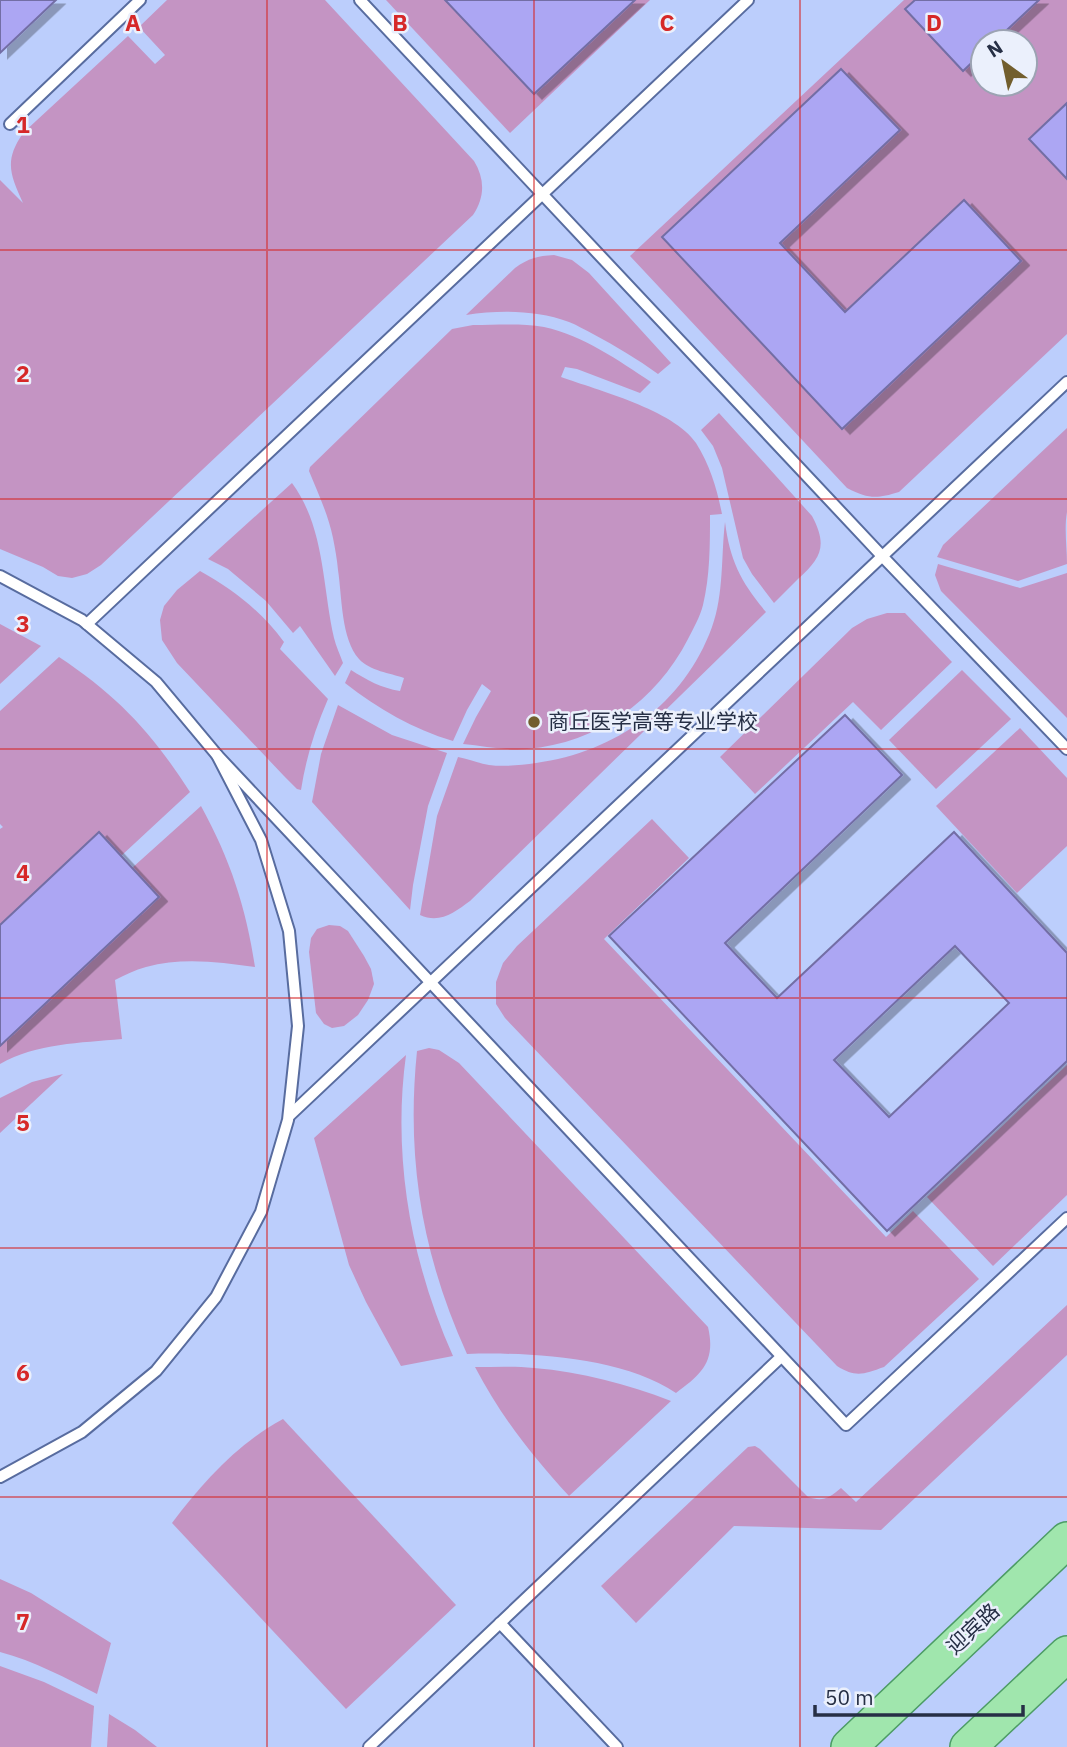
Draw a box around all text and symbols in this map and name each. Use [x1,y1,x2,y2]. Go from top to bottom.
text: A [125,7,141,37]
text: B [392,7,408,37]
text: C [660,7,675,37]
text: D [926,7,942,37]
north arrow [969,28,1039,98]
text: N [982,35,1007,63]
text: 1 [16,109,30,139]
text: 2 [16,358,30,388]
text: 3 [16,608,30,638]
place label: 商丘医学高等专业学校 [548,707,758,735]
marker: 商丘医学高等专业学校 [526,714,542,730]
text: 4 [16,857,30,887]
text: 5 [16,1107,30,1137]
text: 6 [16,1357,30,1387]
street label: 迎宾路 [940,1597,1005,1660]
text: 7 [16,1606,30,1636]
scale bar [815,1674,1023,1718]
text: 50 m [825,1683,874,1711]

